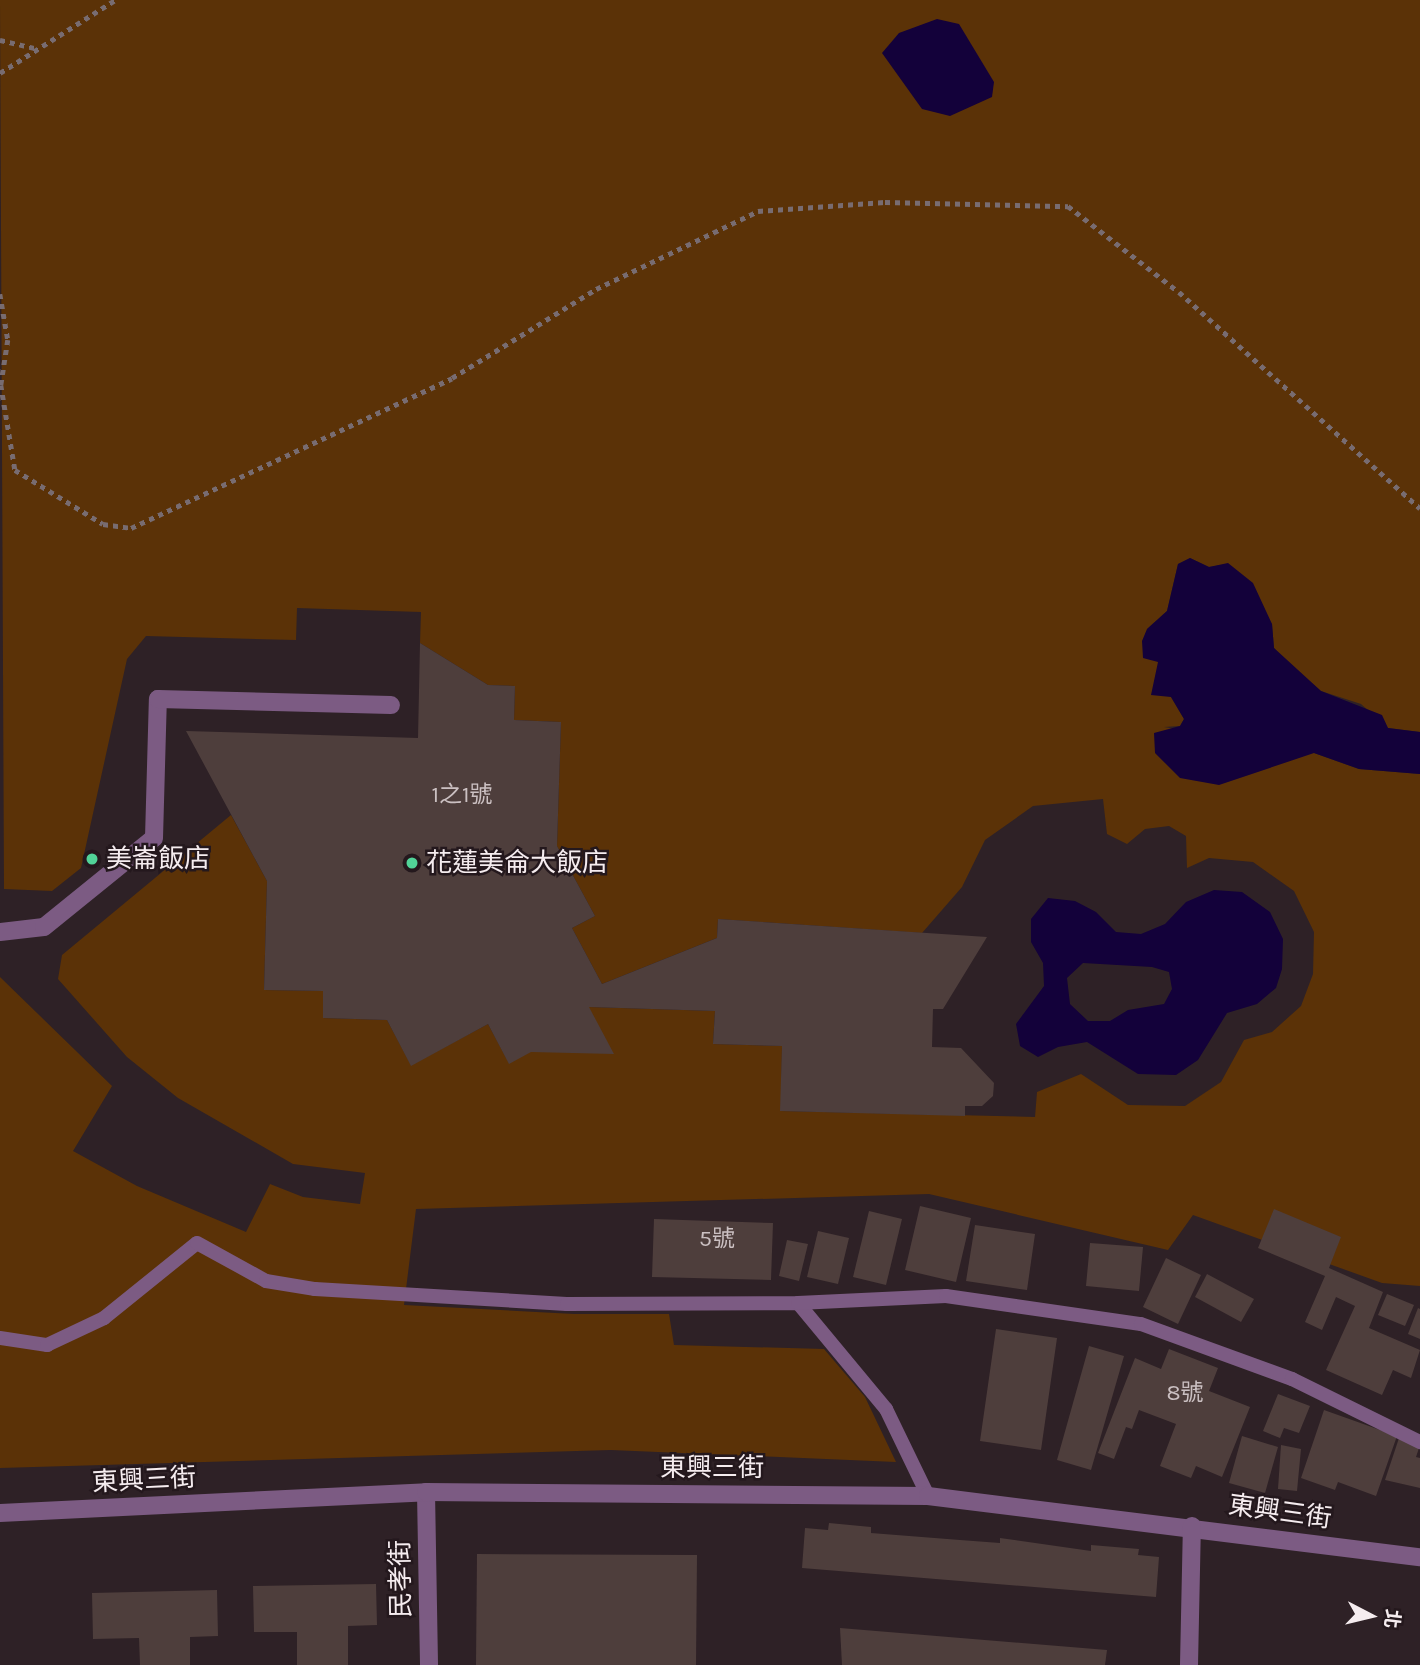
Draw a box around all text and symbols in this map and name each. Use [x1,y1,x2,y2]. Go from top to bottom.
house number: 1之1號 [431,781,493,809]
place label: 美崙飯店 [106,843,210,875]
place label: 花蓮美侖大飯店 [426,847,608,879]
marker: 美崙飯店 [84,851,100,867]
marker: 花蓮美侖大飯店 [404,855,420,871]
house number: 5號 [699,1225,735,1253]
house number: 8號 [1166,1379,1204,1407]
street label: 東興三街 [660,1452,764,1484]
street label: 東興三街 [91,1462,197,1498]
street label: 東興三街 [1226,1489,1334,1535]
street label: 民孝街 [385,1540,417,1618]
north arrow [1336,1581,1406,1651]
text: 北 [1380,1608,1404,1629]

